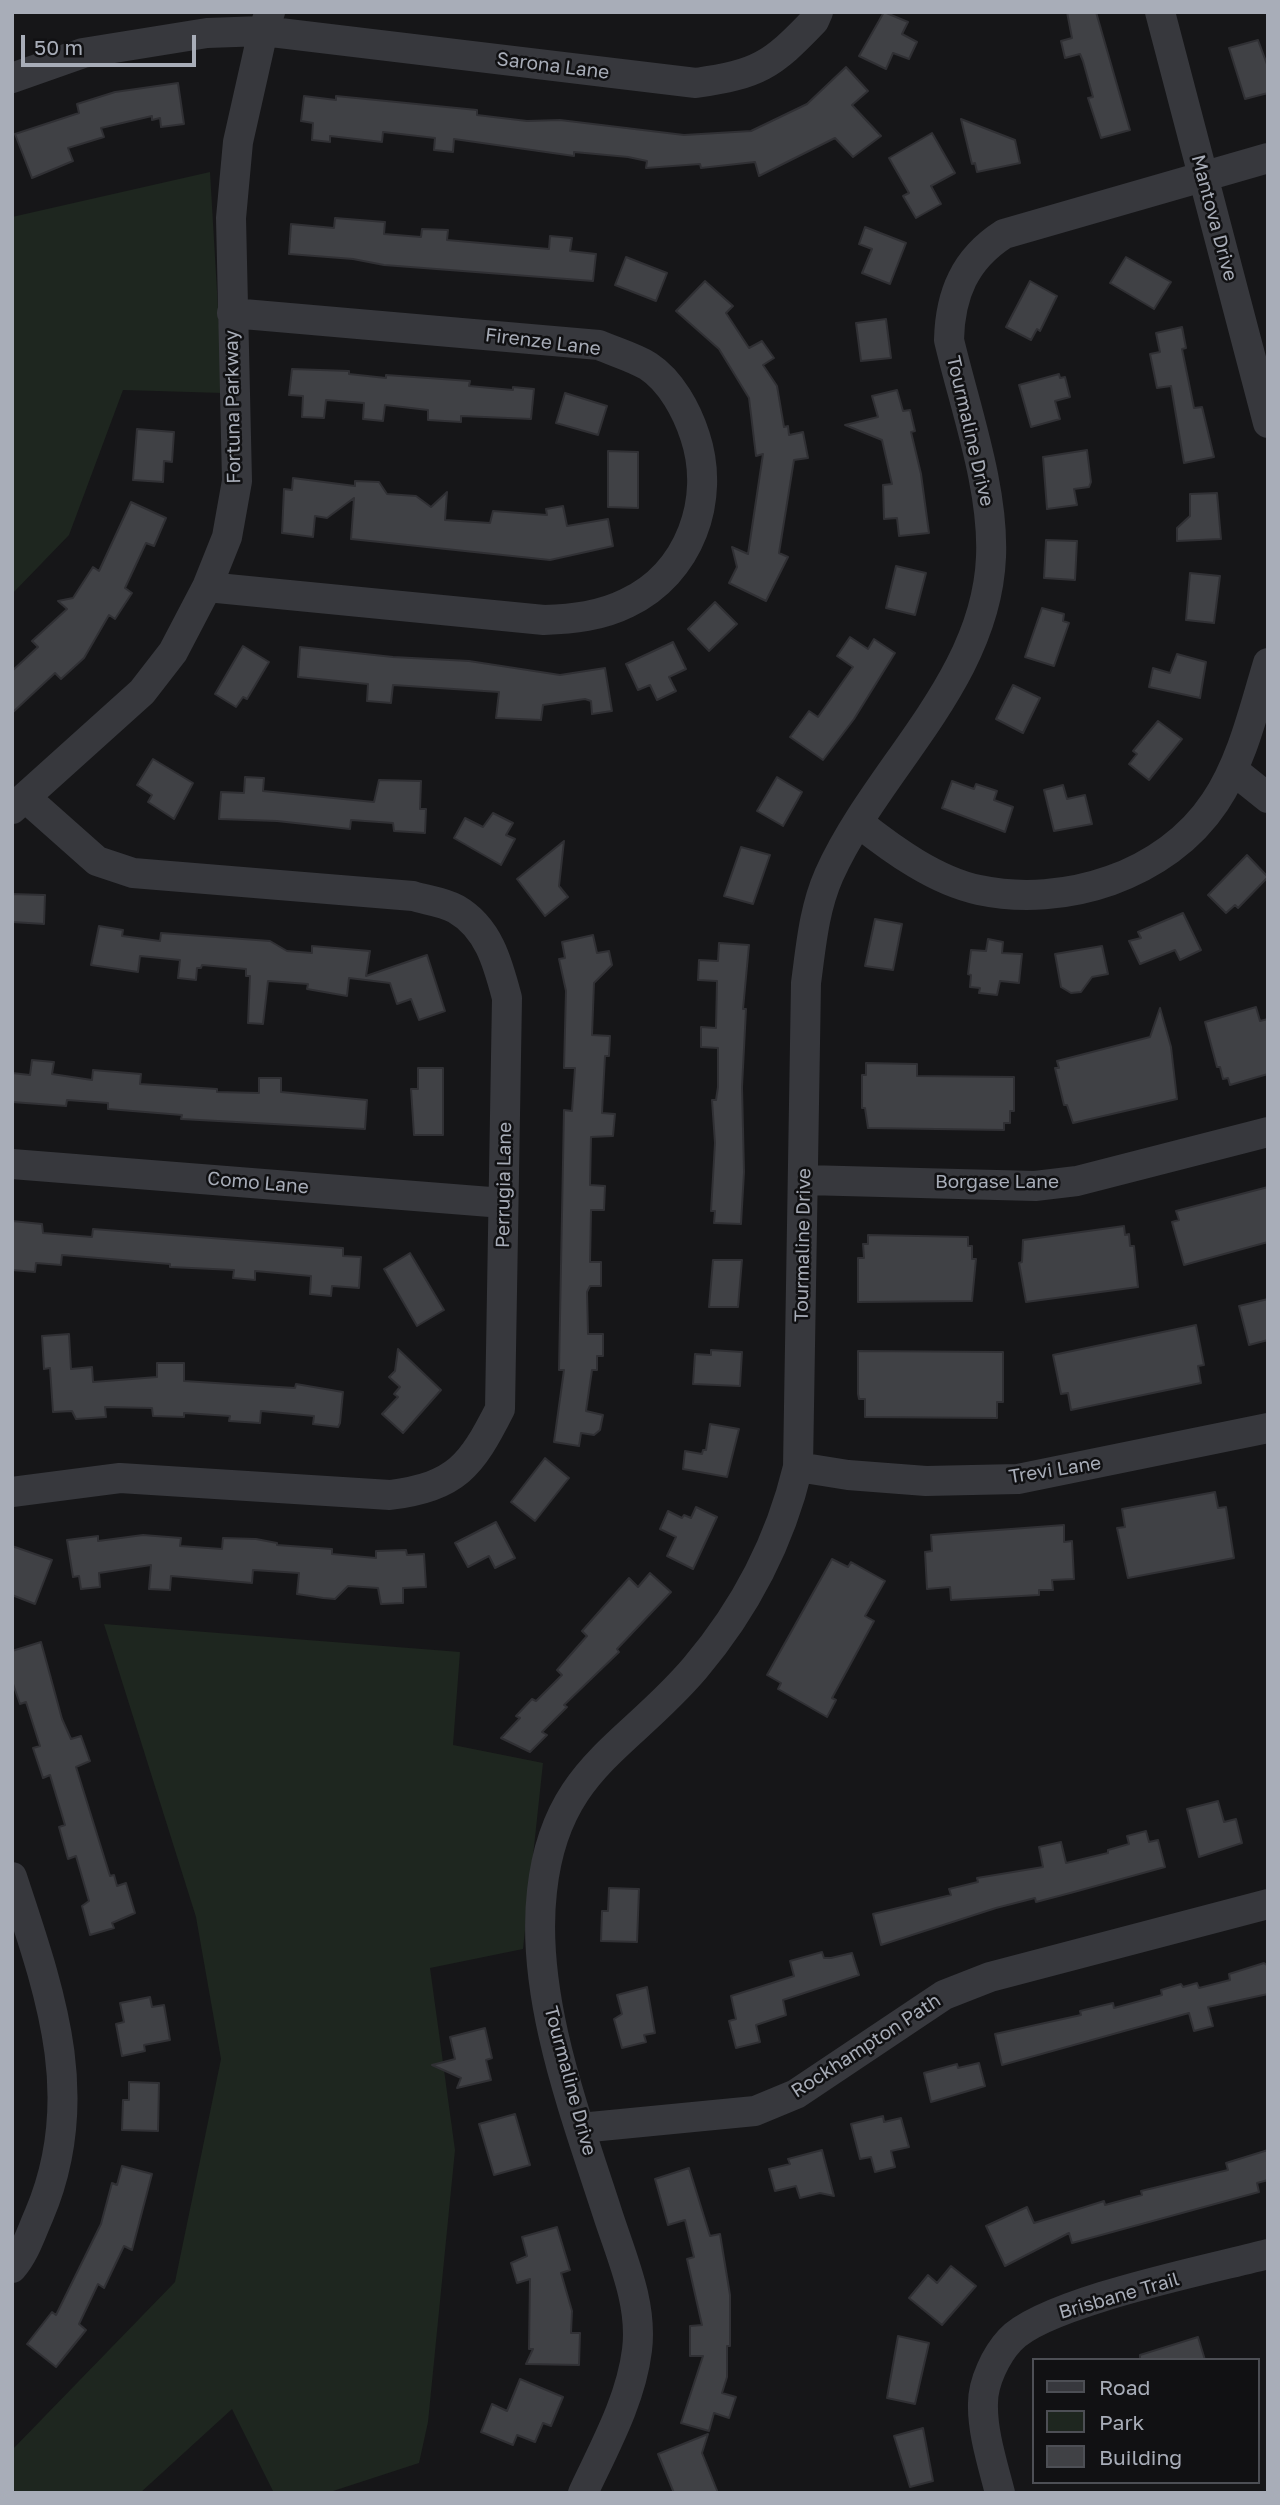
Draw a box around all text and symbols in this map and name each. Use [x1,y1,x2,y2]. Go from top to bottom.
scale bar [24,21,200,65]
text: 50 m [34,34,83,60]
street label: Sarona Lane [495,48,611,84]
street label: Mantova Drive [1186,152,1242,284]
street label: Firenze Lane [484,324,602,360]
street label: Fortuna Parkway [220,330,246,484]
street label: Tourmaline Drive [942,354,998,508]
street label: Perrugia Lane [491,1122,517,1248]
street label: Como Lane [206,1167,310,1199]
street label: Tourmaline Drive [790,1168,816,1322]
street label: Borgase Lane [935,1171,1059,1193]
street label: Trevi Lane [1007,1451,1103,1489]
street label: Rockhampton Path [787,1989,945,2103]
street label: Tourmaline Drive [539,2004,601,2158]
street label: Brisbane Trail [1056,2268,1182,2324]
legend [1032,2358,1259,2484]
text: Road [1099,2374,1150,2400]
text: Park [1099,2409,1144,2435]
text: Building [1099,2444,1182,2470]

